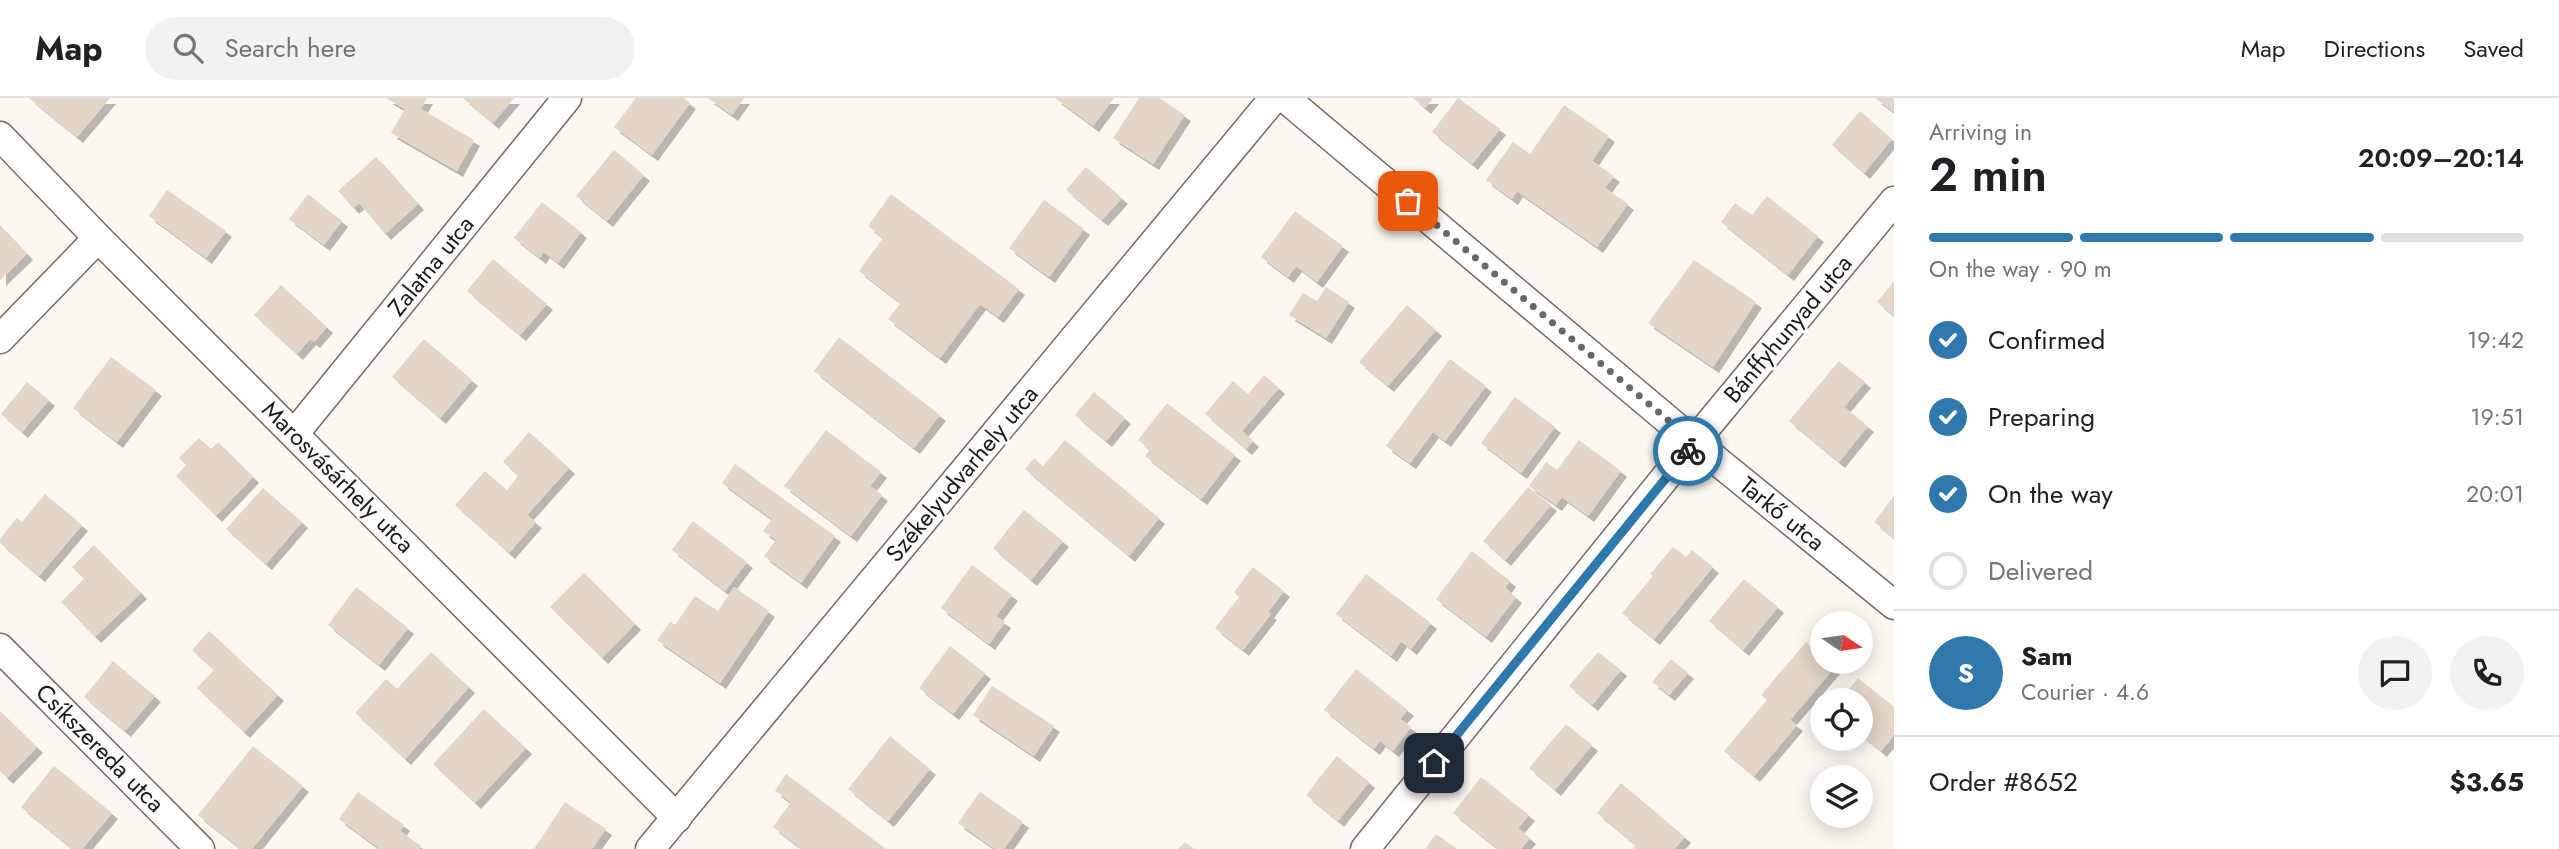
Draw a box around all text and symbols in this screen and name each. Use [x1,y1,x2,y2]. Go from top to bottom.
search box [145,17,635,80]
text: Map [35,25,103,72]
icon: search [169,29,207,67]
text: Search here [225,29,356,67]
text: Map [2241,31,2286,66]
text: Directions [2324,31,2425,66]
text: Saved [2463,31,2524,66]
text: Arriving in [1929,115,2032,149]
text: 20:09–20:14 [2358,139,2524,177]
text: 2 min [1929,142,2047,208]
pin [1378,171,1438,231]
icon: bag [1389,182,1427,220]
street label: Zalatna utca [379,208,482,323]
street label: Bánffyhunyad utca [1715,247,1860,410]
text: On the way · 90 m [1929,252,2112,286]
icon: check [1929,321,1967,359]
text: Confirmed [1988,321,2105,359]
text: 19:42 [2467,323,2524,357]
street label: Székelyudvarhely utca [877,378,1046,570]
street label: Marosvásárhely utca [254,393,422,561]
icon: check [1929,398,1967,436]
text: Preparing [1988,398,2095,436]
text: 19:51 [2470,400,2524,434]
courier [1653,416,1723,486]
icon: bike [1669,432,1707,470]
street label: Tarkő utca [1732,468,1832,559]
icon: check [1929,475,1967,513]
text: On the way [1988,475,2113,513]
text: 20:01 [2466,477,2524,511]
text: Delivered [1988,552,2093,590]
north arrow [1810,611,1872,674]
map controls [1810,611,1873,828]
button: chat [2358,636,2432,710]
button: phone [2450,636,2524,710]
text: Sam [2021,637,2073,675]
text: S [1958,654,1974,692]
street label: Csíkszereda utca [28,675,173,820]
text: Courier · 4.6 [2021,675,2149,709]
button: locate [1810,688,1873,751]
pin [1404,733,1464,793]
icon: home [1415,744,1453,782]
text: Order #8652 [1929,763,2078,801]
text: $3.65 [2450,763,2524,801]
button: layers [1810,765,1873,828]

